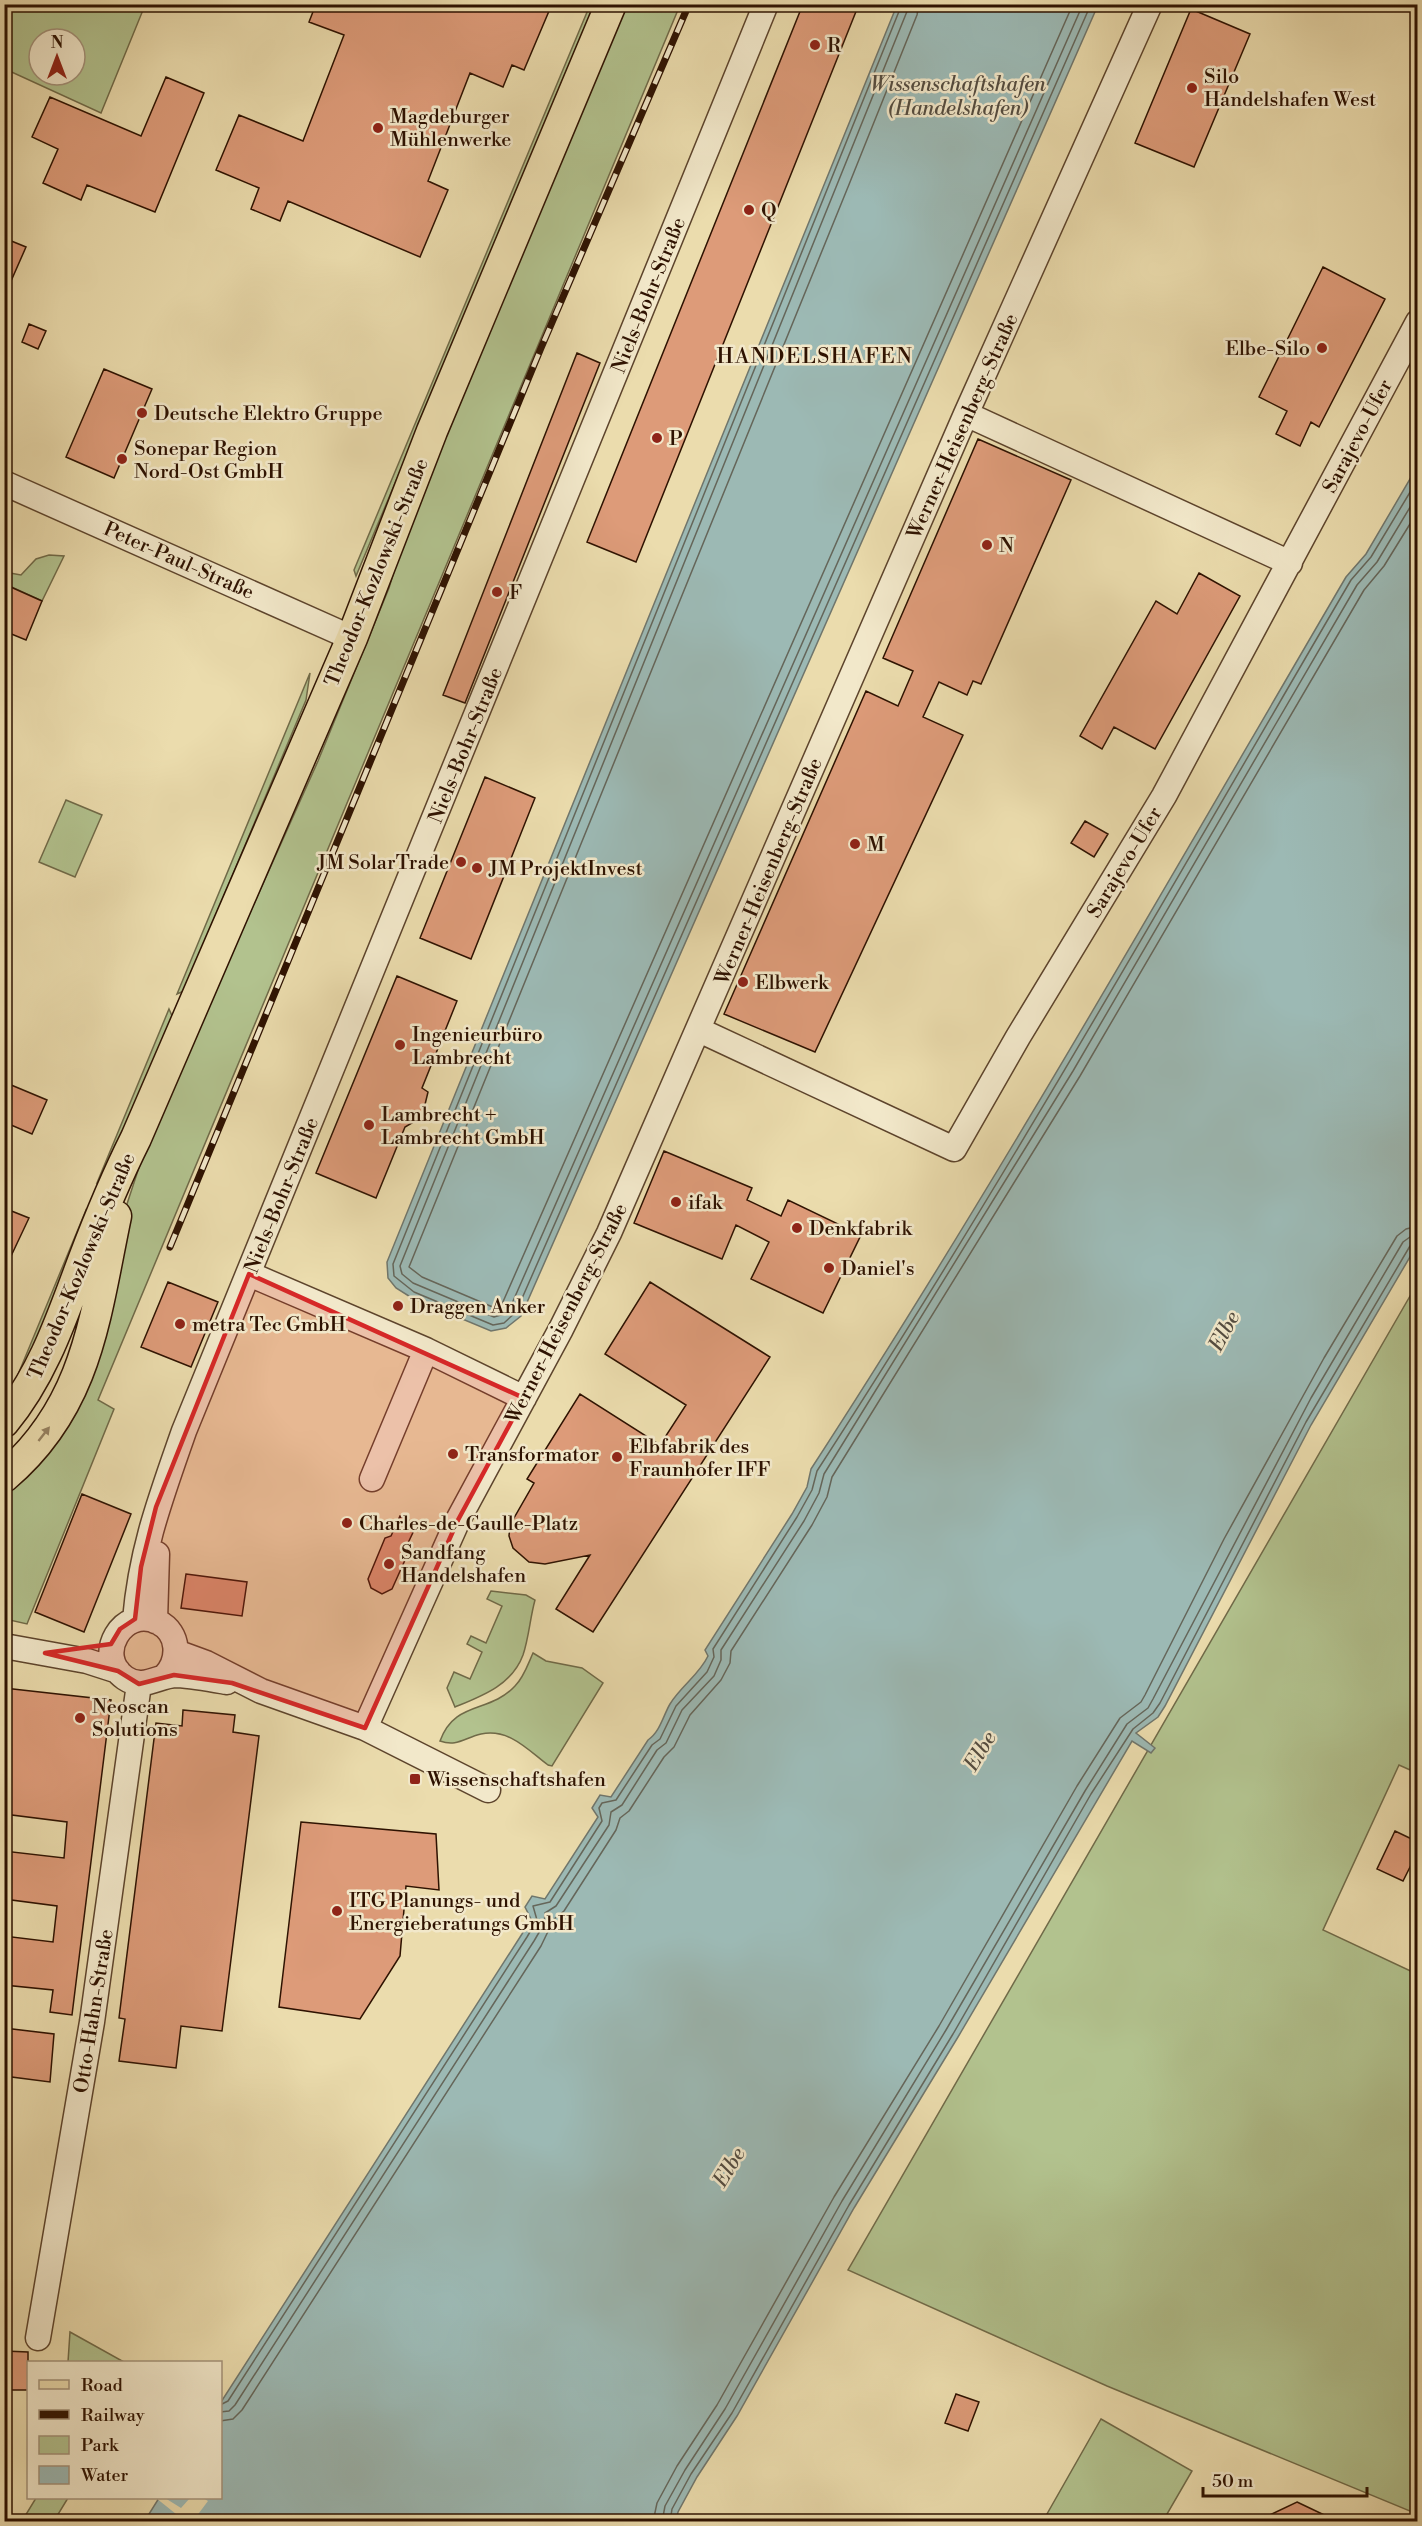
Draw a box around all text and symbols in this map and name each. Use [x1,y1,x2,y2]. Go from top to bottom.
north arrow [27,27,87,87]
text: N [51,33,64,53]
place label: R [827,34,842,59]
marker: R [808,38,822,52]
place label: Silo Handelshafen West [1204,65,1376,113]
water label: Wissenschaftshafen (Handelshafen) [870,72,1046,122]
marker: Silo Handelshafen West [1185,81,1199,95]
place label: Magdeburger Mühlenwerke [390,105,511,153]
marker: Magdeburger Mühlenwerke [371,121,385,135]
place label: Q [761,199,777,224]
marker: Q [742,203,756,217]
street label: Niels-Bohr-Straße [607,214,692,377]
street label: Werner-Heisenberg-Straße [902,310,1024,544]
place label: Elbe-Silo [1225,337,1310,362]
marker: Elbe-Silo [1315,341,1329,355]
district label: HANDELSHAFEN [717,344,913,370]
street label: Sarajevo-Ufer [1318,375,1399,498]
place label: Deutsche Elektro Gruppe [154,402,383,427]
marker: Deutsche Elektro Gruppe [135,406,149,420]
place label: P [669,427,683,452]
marker: P [650,431,664,445]
place label: Sonepar Region Nord-Ost GmbH [134,437,284,485]
marker: Sonepar Region Nord-Ost GmbH [115,452,129,466]
street label: Theodor-Kozlowski-Straße [320,455,435,690]
street label: Peter-Paul-Straße [99,517,257,606]
place label: N [999,534,1014,559]
marker: N [980,538,994,552]
place label: F [509,581,522,606]
marker: F [490,585,504,599]
street label: Niels-Bohr-Straße [424,664,509,827]
street label: Werner-Heisenberg-Straße [710,754,829,990]
street label: Sarajevo-Ufer [1082,802,1168,923]
place label: M [867,833,885,858]
marker: M [848,837,862,851]
place label: JM SolarTrade [316,851,449,876]
marker: JM SolarTrade [454,855,468,869]
place label: JM ProjektInvest [488,857,643,882]
marker: JM ProjektInvest [470,861,484,875]
place label: Elbwerk [755,971,830,996]
marker: Elbwerk [736,975,750,989]
place label: Ingenieurbüro Lambrecht [412,1023,543,1071]
marker: Ingenieurbüro Lambrecht [393,1038,407,1052]
place label: Lambrecht + Lambrecht GmbH [381,1103,545,1151]
street label: Niels-Bohr-Straße [240,1114,325,1277]
marker: Lambrecht + Lambrecht GmbH [362,1118,376,1132]
street label: Theodor-Kozlowski-Straße [23,1149,142,1384]
place label: ifak [688,1191,724,1216]
marker: ifak [669,1195,683,1209]
street label: Werner-Heisenberg-Straße [500,1199,634,1429]
place label: Denkfabrik [809,1217,913,1242]
marker: Denkfabrik [790,1221,804,1235]
place label: Daniel's [841,1257,914,1282]
marker: Daniel's [822,1261,836,1275]
place label: Draggen Anker [410,1295,546,1320]
marker: Draggen Anker [391,1299,405,1313]
water label: Elbe [1203,1307,1246,1357]
place label: metra Tec GmbH [192,1313,346,1338]
marker: metra Tec GmbH [173,1317,187,1331]
one-way arrow [38,1426,51,1442]
place label: Elbfabrik des Fraunhofer IFF [629,1435,770,1483]
place label: Transformator [465,1443,599,1468]
marker: Transformator [446,1447,460,1461]
marker: Elbfabrik des Fraunhofer IFF [610,1450,624,1464]
place label: Charles-de-Gaulle-Platz [359,1512,578,1537]
marker: Charles-de-Gaulle-Platz [340,1516,354,1530]
place label: Sandfang Handelshafen [401,1541,526,1589]
marker: Sandfang Handelshafen [382,1557,396,1571]
place label: Neoscan Solutions [92,1695,178,1743]
marker: Neoscan Solutions [73,1711,87,1725]
water label: Elbe [959,1727,1003,1777]
place label: Wissenschaftshafen [426,1768,606,1793]
marker: Wissenschaftshafen [408,1772,422,1786]
place label: ITG Planungs- und Energieberatungs GmbH [349,1889,574,1937]
marker: ITG Planungs- und Energieberatungs GmbH [330,1904,344,1918]
street label: Otto-Hahn-Straße [69,1927,120,2095]
water label: Elbe [708,2143,752,2193]
legend [27,2361,222,2499]
text: Road [81,2374,124,2397]
text: Railway [81,2404,145,2427]
text: Park [81,2434,120,2457]
scale bar [1203,2460,1366,2498]
text: Water [80,2464,129,2487]
text: 50 m [1212,2470,1254,2493]

